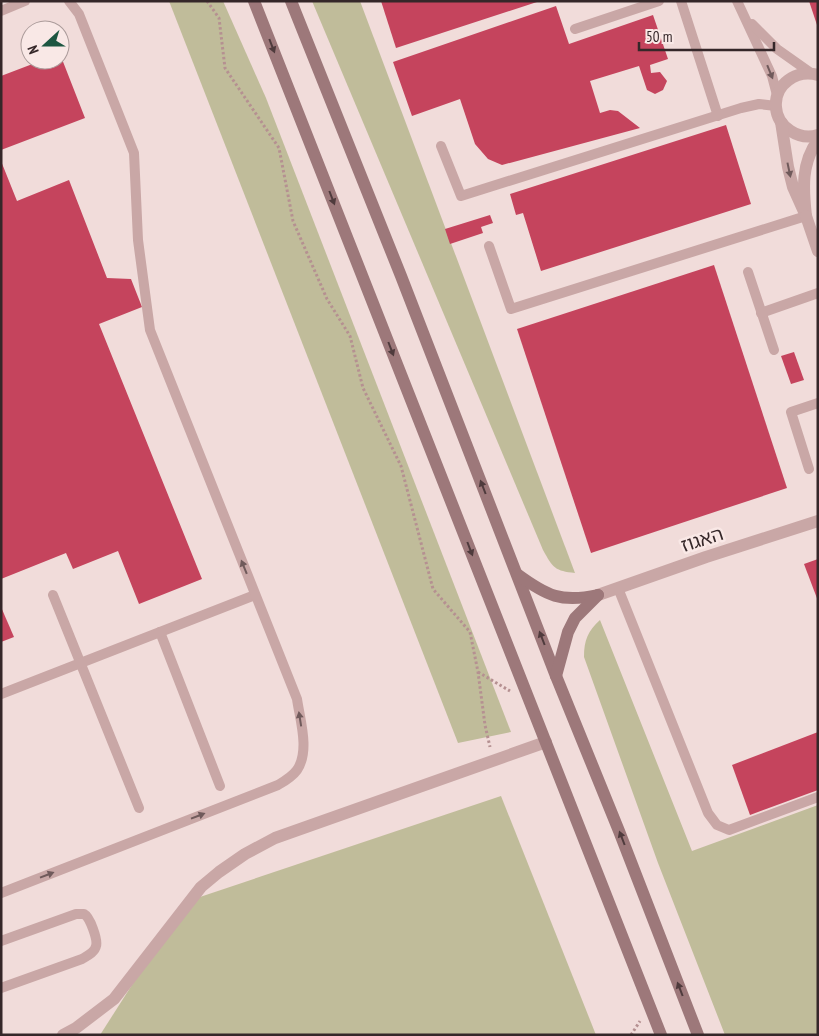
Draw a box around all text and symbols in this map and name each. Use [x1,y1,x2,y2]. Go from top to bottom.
north arrow [20,20,70,70]
scale bar [639,20,774,52]
text: 50 m [646,27,672,46]
one-way arrow [268,39,276,54]
text: N [23,43,43,56]
one-way arrow [766,65,774,80]
one-way arrow [785,162,793,178]
one-way arrow [328,190,336,205]
one-way arrow [387,342,395,357]
one-way arrow [479,479,486,494]
street label: האגוז [678,521,726,557]
one-way arrow [466,542,474,557]
one-way arrow [240,559,248,574]
one-way arrow [538,630,546,645]
one-way arrow [296,711,304,727]
one-way arrow [191,812,206,820]
one-way arrow [618,830,626,845]
one-way arrow [40,871,55,879]
one-way arrow [676,981,684,996]

